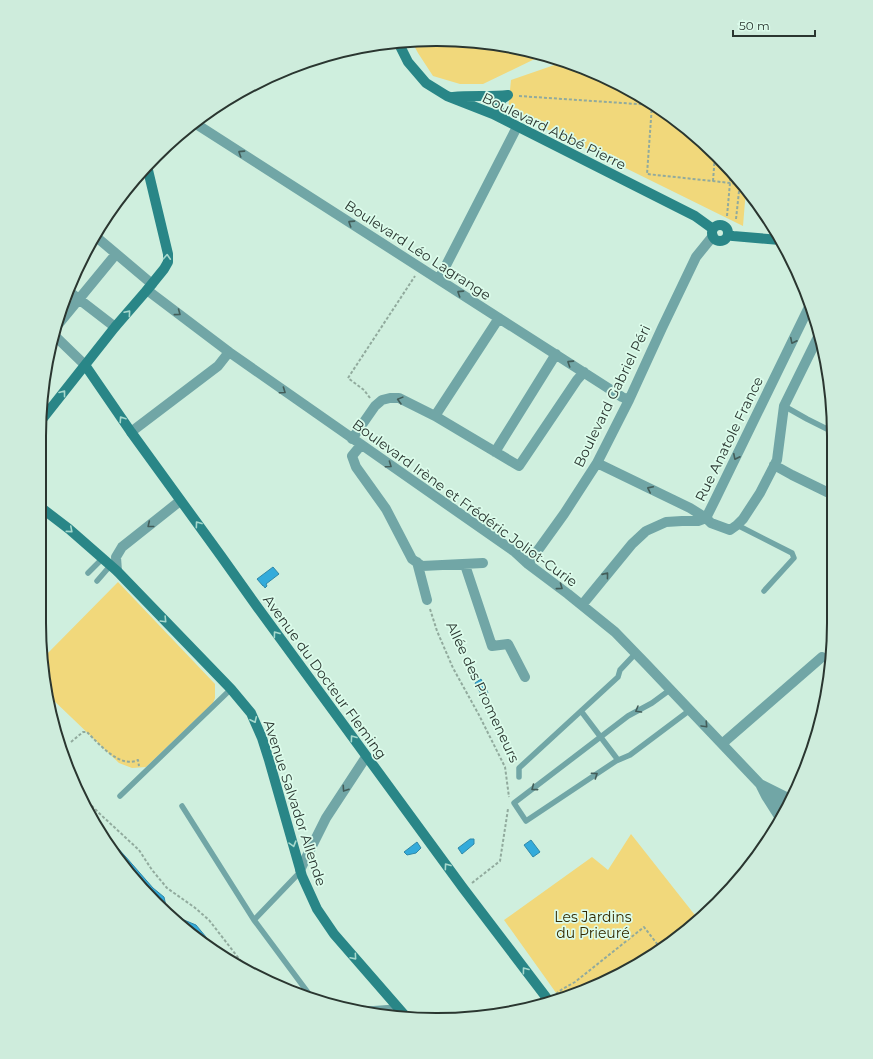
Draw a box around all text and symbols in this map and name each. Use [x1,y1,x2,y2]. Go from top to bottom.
scale bar [733,12,815,38]
text: 50 m [739,18,770,33]
street label: Boulevard Abbé Pierre [479,88,629,174]
one-way arrow [238,150,245,158]
street label: Boulevard Léo Lagrange [341,196,495,304]
one-way arrow [348,220,355,228]
one-way arrow [162,254,171,260]
one-way arrow [457,290,464,298]
one-way arrow [174,309,181,316]
one-way arrow [123,310,130,317]
street label: Boulevard Gabriel Péri [570,322,654,470]
one-way arrow [790,336,798,344]
one-way arrow [567,360,574,368]
street label: Rue Anatole France [691,373,767,505]
one-way arrow [279,386,286,393]
one-way arrow [58,391,65,398]
one-way arrow [396,396,403,405]
street label: Boulevard Irène et Frédéric Joliot-Curie [349,415,581,591]
one-way arrow [120,416,127,423]
one-way arrow [733,453,741,461]
one-way arrow [385,460,392,467]
one-way arrow [647,486,654,494]
one-way arrow [147,520,154,527]
one-way arrow [195,521,203,528]
one-way arrow [65,526,73,533]
one-way arrow [602,572,609,579]
one-way arrow [555,583,562,590]
street label: Avenue du Docteur Fleming [259,591,391,763]
one-way arrow [159,615,167,623]
street label: Allée des Promeneurs [442,619,524,766]
one-way arrow [274,631,281,638]
one-way arrow [635,706,642,713]
one-way arrow [249,716,257,724]
street label: Avenue Salvador Allende [260,718,330,888]
one-way arrow [700,720,708,728]
one-way arrow [351,736,358,743]
one-way arrow [591,773,598,780]
one-way arrow [531,783,538,790]
one-way arrow [342,785,350,792]
one-way arrow [288,841,296,848]
one-way arrow [444,863,451,870]
park label: Les Jardins du Prieuré [554,908,632,942]
one-way arrow [350,952,357,960]
one-way arrow [522,967,529,974]

